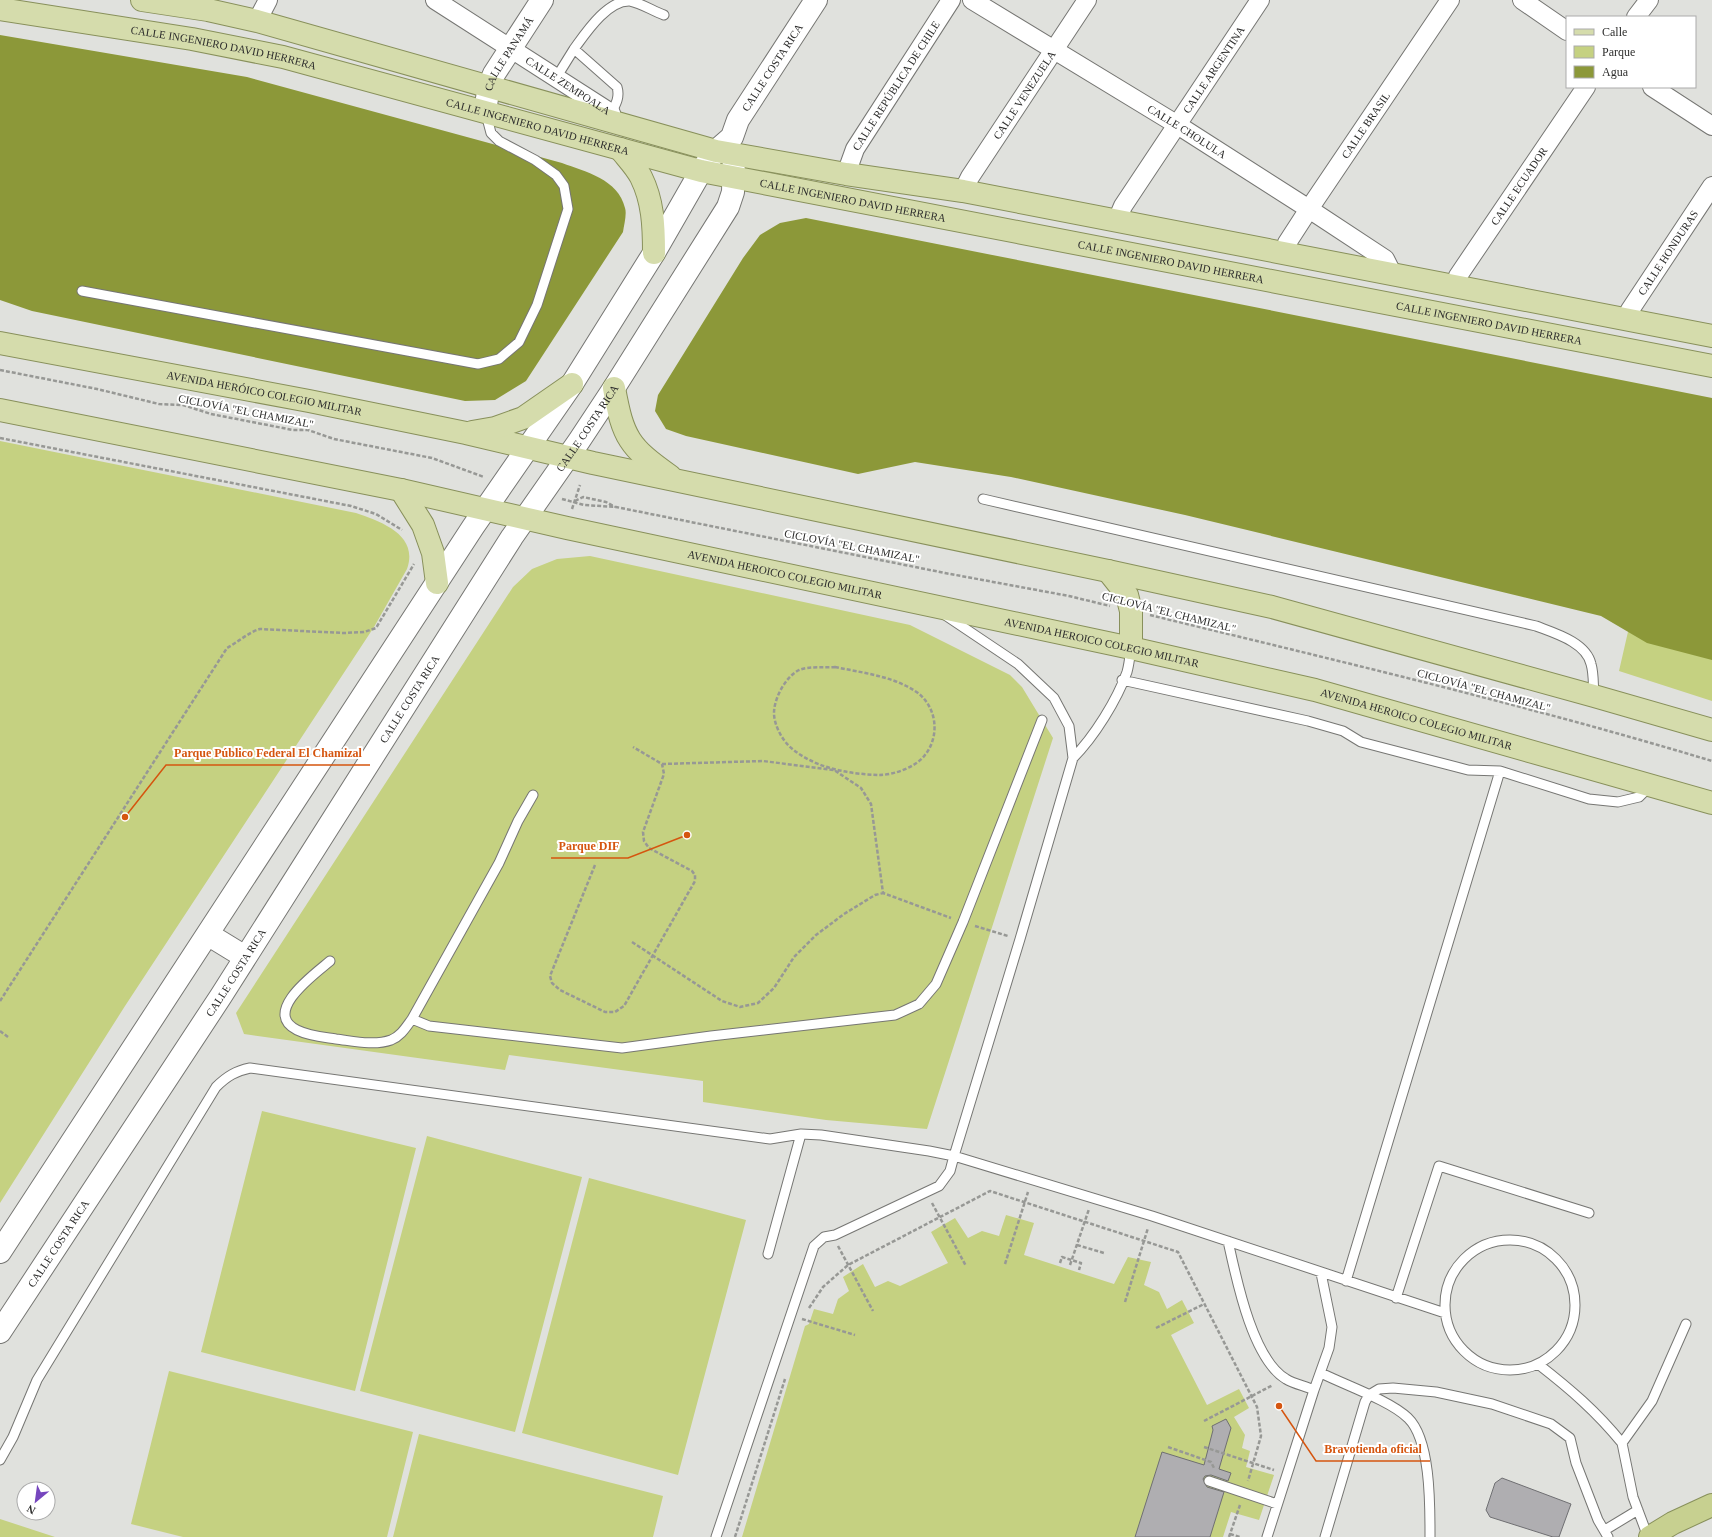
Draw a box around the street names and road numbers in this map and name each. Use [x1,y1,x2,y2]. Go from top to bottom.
street label: CALLE PANAMÁ [482,14,536,92]
street label: CALLE REPÚBLICA DE CHILE [850,18,942,153]
street label: CALLE COSTA RICA [739,21,805,113]
street label: CALLE INGENIERO DAVID HERRERA [130,24,318,72]
street label: CALLE ARGENTINA [1180,24,1247,115]
street label: CALLE VENEZUELA [991,48,1058,141]
street label: CALLE ZEMPOALA [523,54,613,117]
street label: CALLE BRASIL [1339,90,1392,161]
street label: CALLE INGENIERO DAVID HERRERA [445,96,630,157]
street label: CALLE CHOLULA [1145,102,1229,161]
street label: CALLE ECUADOR [1488,144,1550,227]
street label: CALLE INGENIERO DAVID HERRERA [759,176,947,224]
street label: CALLE HONDURAS [1636,208,1700,297]
street label: CALLE INGENIERO DAVID HERRERA [1077,238,1265,285]
street label: CALLE INGENIERO DAVID HERRERA [1395,299,1583,347]
street label: AVENIDA HERÓICO COLEGIO MILITAR [166,368,364,418]
street label: CALLE COSTA RICA [554,382,621,474]
street label: CICLOVÍA "EL CHAMIZAL" [177,392,315,430]
street label: CICLOVÍA "EL CHAMIZAL" [783,527,921,565]
street label: AVENIDA HEROICO COLEGIO MILITAR [687,548,884,601]
street label: CICLOVÍA "EL CHAMIZAL" [1101,590,1237,634]
street label: AVENIDA HEROICO COLEGIO MILITAR [1003,615,1201,669]
street label: CALLE COSTA RICA [377,653,442,745]
street label: CICLOVÍA "EL CHAMIZAL" [1416,666,1552,714]
street label: AVENIDA HEROICO COLEGIO MILITAR [1319,686,1514,752]
street label: CALLE COSTA RICA [203,926,268,1019]
street label: CALLE COSTA RICA [25,1198,91,1289]

